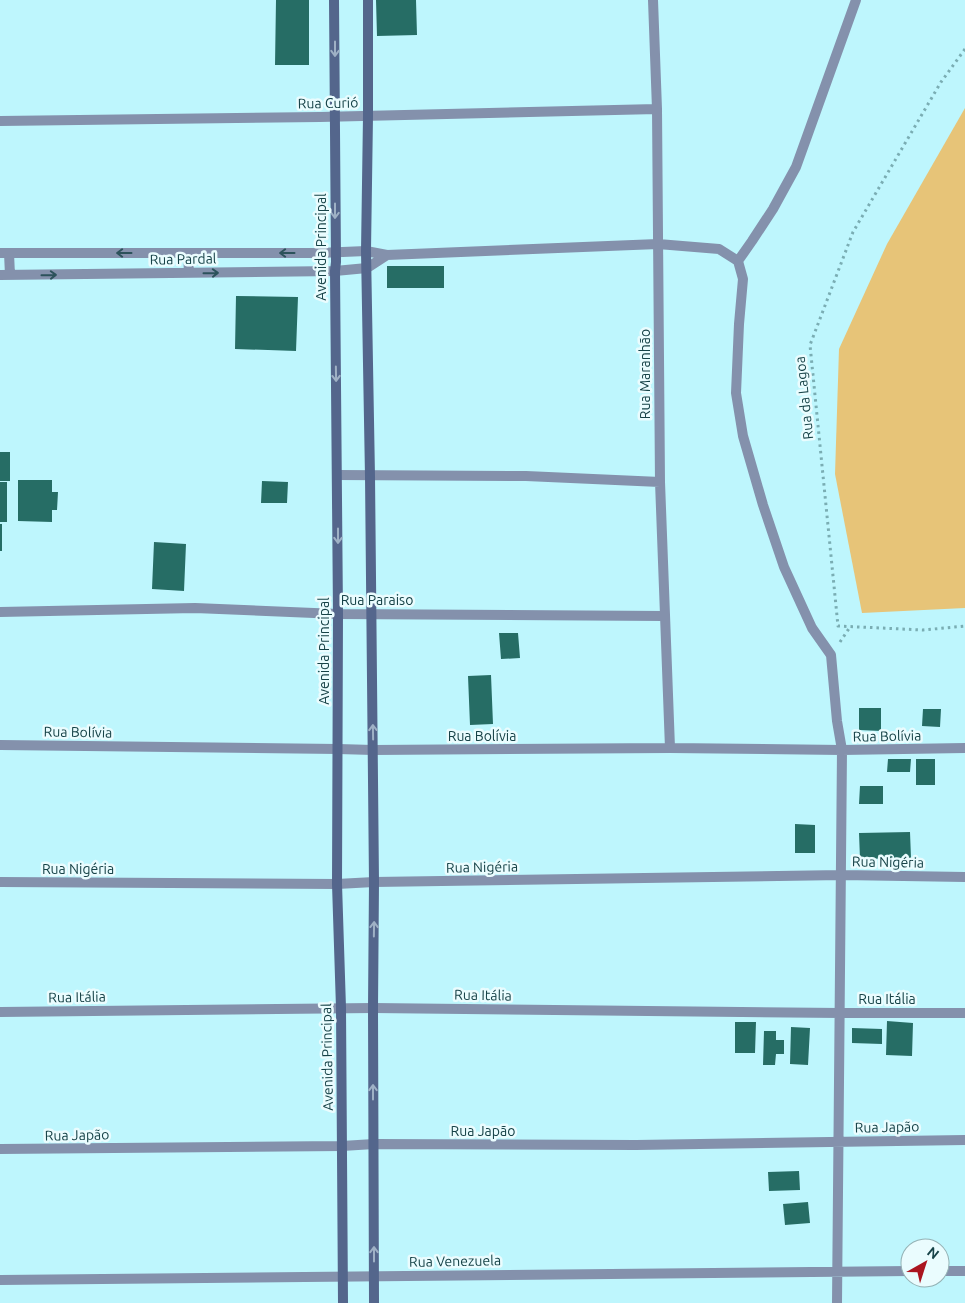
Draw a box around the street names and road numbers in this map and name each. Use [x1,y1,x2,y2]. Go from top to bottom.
street label: Rua Curió [298,94,358,112]
street label: Avenida Principal [313,193,329,301]
street label: Rua Pardal [149,250,217,268]
street label: Rua Maranhão [637,329,653,419]
street label: Rua da Lagoa [792,356,816,440]
street label: Rua Paraiso [341,592,413,608]
street label: Avenida Principal [316,597,332,705]
street label: Rua Bolívia [44,723,112,741]
street label: Rua Bolívia [853,727,921,745]
street label: Rua Bolívia [448,728,516,744]
street label: Rua Nigéria [852,853,924,871]
street label: Rua Nigéria [446,858,518,876]
street label: Rua Nigéria [42,861,114,877]
street label: Rua Itália [454,986,512,1004]
street label: Rua Itália [48,988,106,1006]
street label: Rua Itália [858,991,916,1007]
street label: Avenida Principal [318,1003,336,1111]
street label: Rua Japão [854,1118,920,1136]
street label: Rua Japão [451,1123,515,1139]
street label: Rua Japão [44,1126,110,1144]
street label: Rua Venezuela [409,1252,501,1270]

